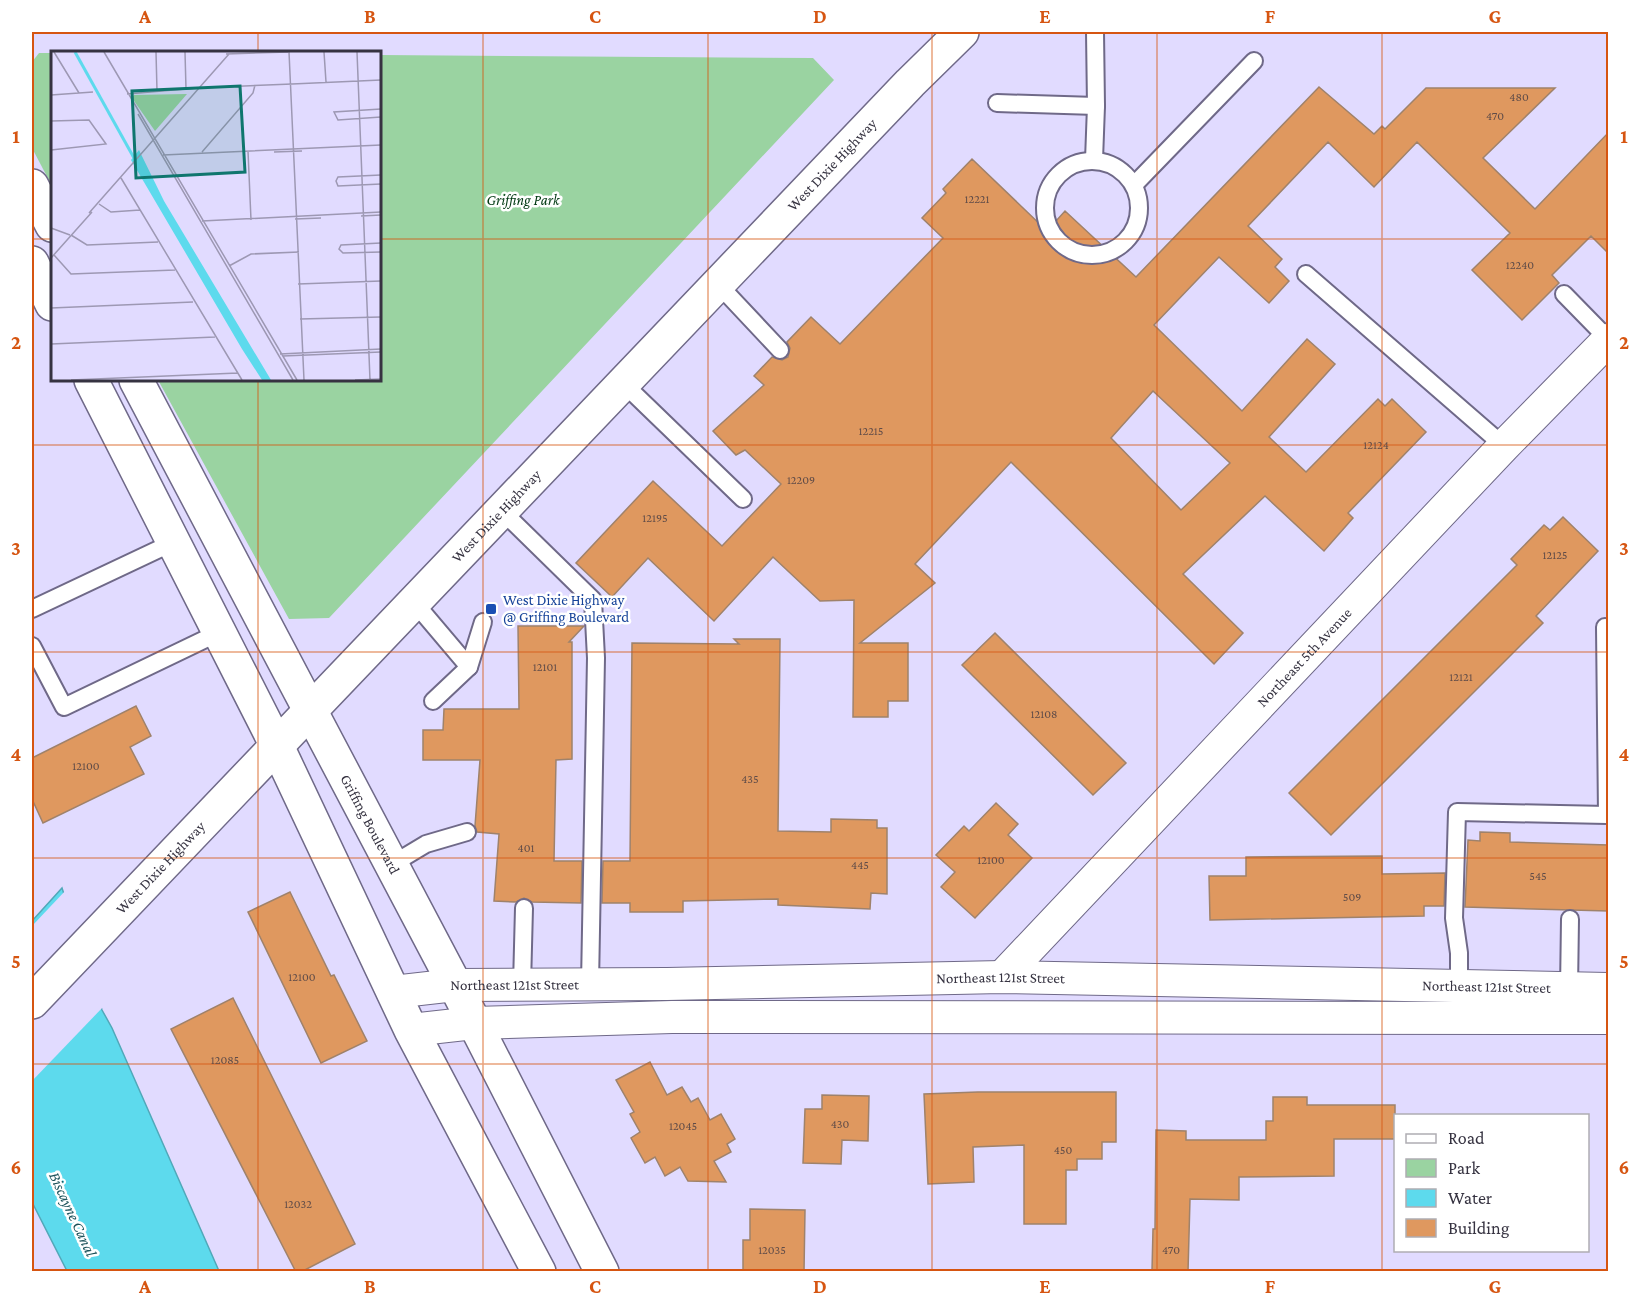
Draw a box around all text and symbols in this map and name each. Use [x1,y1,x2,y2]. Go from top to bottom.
text: A [138,5,152,27]
text: B [364,5,376,27]
text: C [589,5,601,27]
text: D [813,5,827,27]
text: E [1039,5,1051,27]
text: F [1265,5,1276,27]
text: G [1489,5,1502,27]
inset map [51,51,381,381]
house number: 480 [1509,90,1529,104]
house number: 470 [1486,109,1504,123]
street label: West Dixie Highway [784,115,880,214]
text: 1 [12,125,20,147]
text: 1 [1620,125,1628,147]
park label: Griffing Park [487,192,561,209]
house number: 12221 [964,192,990,206]
house number: 12240 [1506,258,1534,272]
text: 2 [11,331,21,353]
text: 2 [1619,331,1629,353]
house number: 12215 [858,424,884,438]
house number: 12124 [1363,438,1389,452]
street label: West Dixie Highway [448,467,545,566]
house number: 12209 [787,473,815,487]
house number: 12195 [642,511,668,525]
text: 3 [11,537,21,559]
text: 3 [1619,537,1629,559]
house number: 12125 [1542,548,1568,562]
place label: West Dixie Highway @ Griffing Boulevard [503,592,629,626]
marker: West Dixie Highway @ Griffing Boulevard [484,602,498,616]
street label: Northeast 5th Avenue [1254,604,1355,710]
house number: 12101 [533,660,557,674]
house number: 12121 [1449,670,1473,684]
house number: 12108 [1031,707,1057,721]
text: 4 [11,743,22,765]
text: 4 [1619,743,1630,765]
house number: 12100 [72,759,100,773]
street label: Griffing Boulevard [337,772,403,877]
house number: 435 [741,772,759,786]
street label: West Dixie Highway [113,818,209,917]
house number: 401 [518,841,534,855]
house number: 12100 [977,853,1005,867]
house number: 445 [851,858,869,872]
house number: 545 [1529,869,1547,883]
house number: 509 [1343,890,1361,904]
text: 5 [11,950,21,972]
text: 5 [1619,950,1629,972]
street label: Northeast 121st Street [936,969,1066,986]
house number: 12100 [288,970,316,984]
street label: Northeast 121st Street [450,976,580,993]
street label: Northeast 121st Street [1422,977,1552,996]
house number: 12085 [211,1053,239,1067]
legend [1394,1114,1589,1252]
house number: 430 [831,1117,849,1131]
house number: 12045 [669,1119,697,1133]
text: Road [1448,1128,1485,1148]
house number: 450 [1054,1143,1072,1157]
text: 6 [11,1156,21,1178]
text: 6 [1619,1156,1629,1178]
text: Park [1448,1158,1480,1178]
water label: Biscayne Canal [45,1169,100,1260]
text: Water [1448,1188,1493,1208]
house number: 12032 [284,1197,312,1211]
text: Building [1448,1218,1510,1238]
house number: 12035 [758,1243,786,1257]
house number: 470 [1162,1243,1180,1257]
text: A [138,1275,152,1297]
text: B [364,1275,376,1297]
text: C [589,1275,601,1297]
text: D [813,1275,827,1297]
text: E [1039,1275,1051,1297]
text: F [1265,1275,1276,1297]
text: G [1489,1275,1502,1297]

